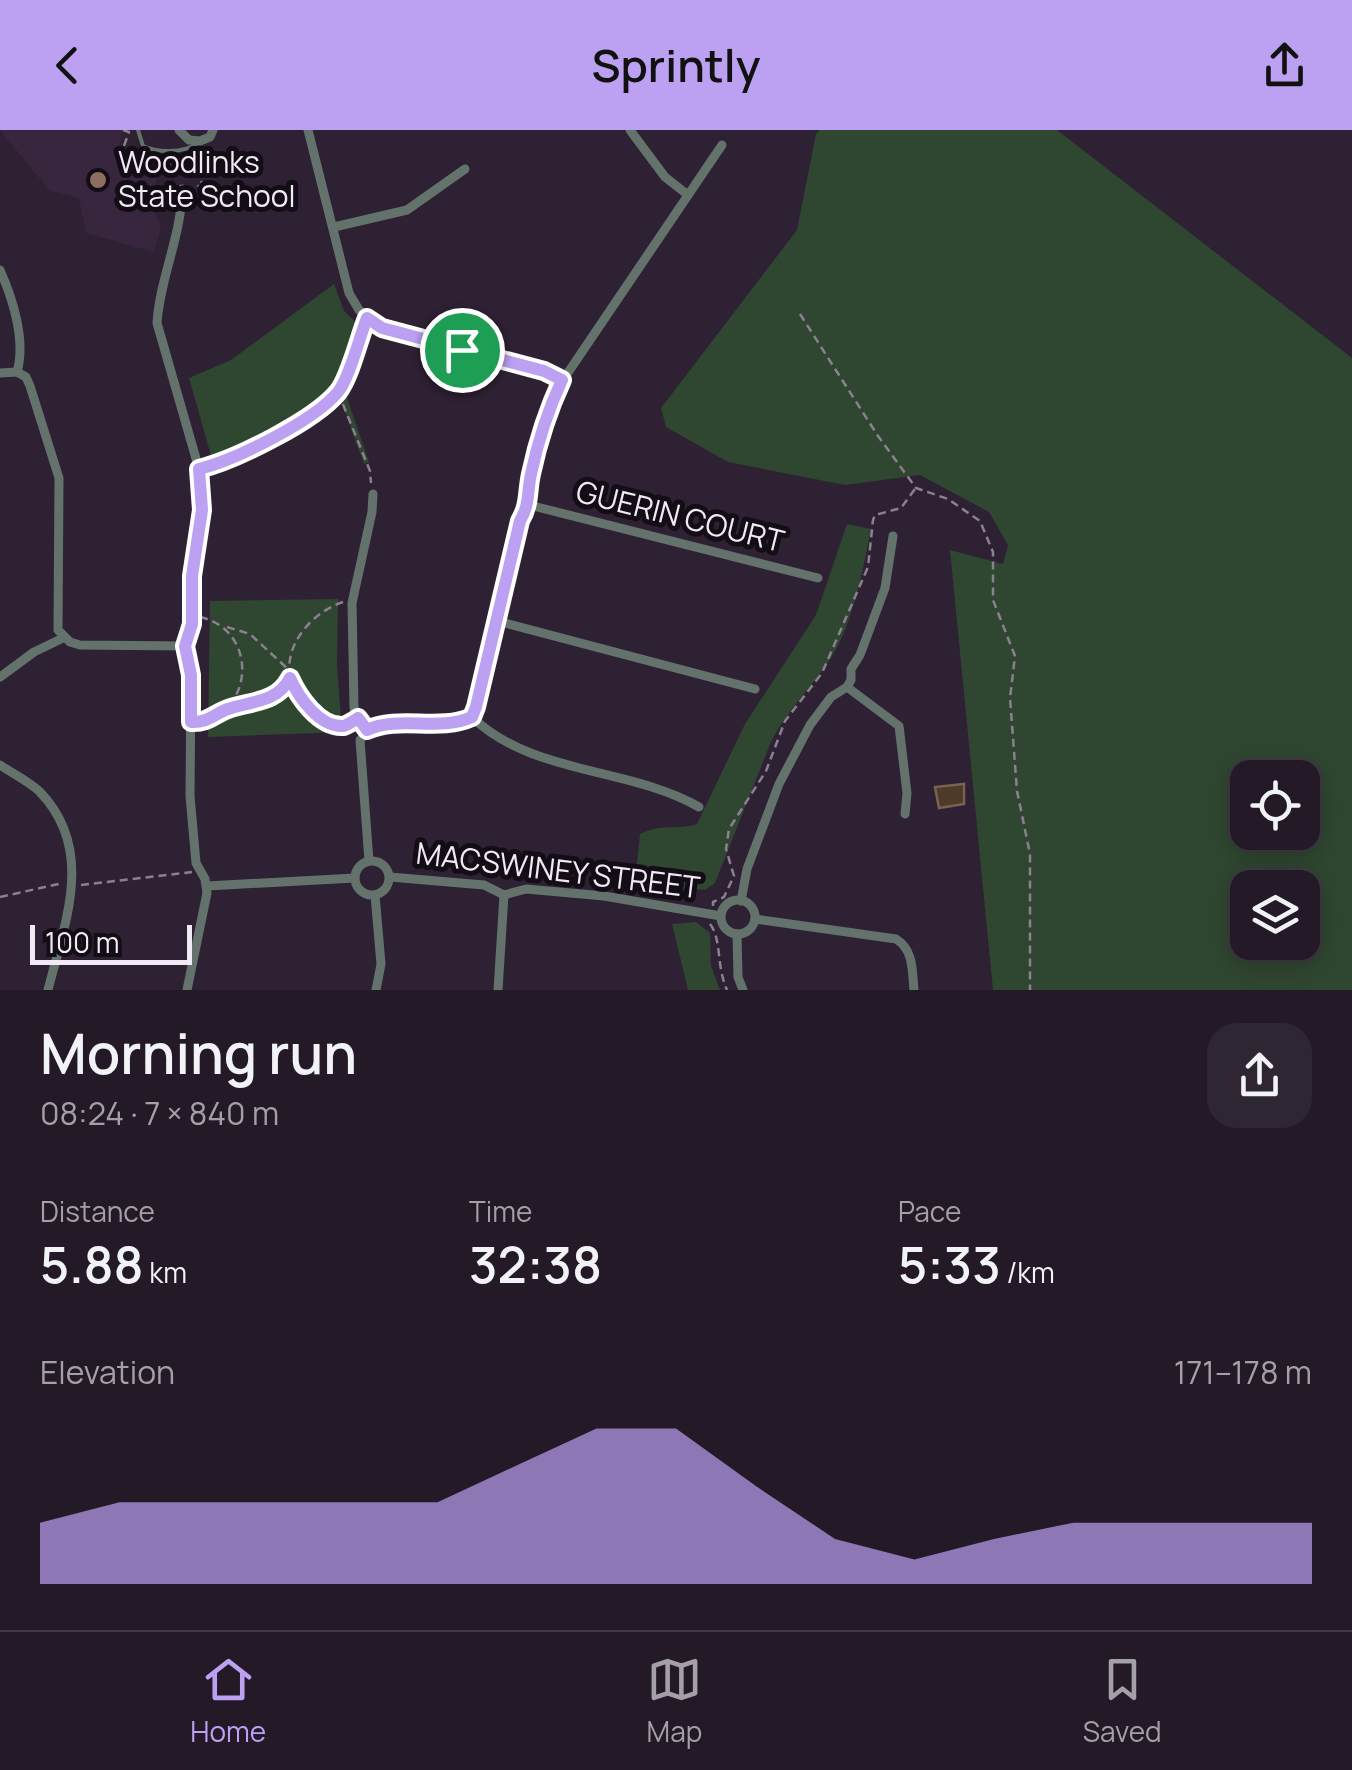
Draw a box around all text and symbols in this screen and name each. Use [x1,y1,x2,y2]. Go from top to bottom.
text: Sprintly [592,34,760,96]
icon: back [40,38,95,93]
icon: share [1257,38,1312,93]
place label: Woodlinks State School [118,141,296,216]
marker: Woodlinks State School [87,169,109,191]
pin [420,308,505,393]
icon: arrive [435,323,490,378]
street label: GUERIN COURT [572,470,789,561]
map controls [1230,760,1320,960]
button: locate [1230,760,1320,850]
street label: MACSWINEY STREET [414,832,702,907]
button: layers [1230,870,1320,960]
scale bar [30,920,192,964]
text: 100 m [45,923,119,961]
text: Morning run [40,1015,357,1091]
button: share [1207,1023,1312,1128]
text: 08:24 · 7 × 840 m [40,1091,279,1135]
text: Distance [40,1192,155,1230]
text: Time [469,1192,532,1230]
text: Pace [898,1192,961,1230]
text: 5.88 [40,1230,144,1298]
text: 32:38 [469,1230,602,1298]
text: 5:33 [898,1230,1001,1298]
text: km [144,1253,187,1291]
text: /km [1001,1253,1055,1291]
text: Elevation [40,1350,175,1394]
text: 171–178 m [1174,1350,1312,1394]
tab: Home [190,1652,266,1750]
tab: Map [647,1652,702,1750]
tab: Saved [1083,1652,1162,1750]

